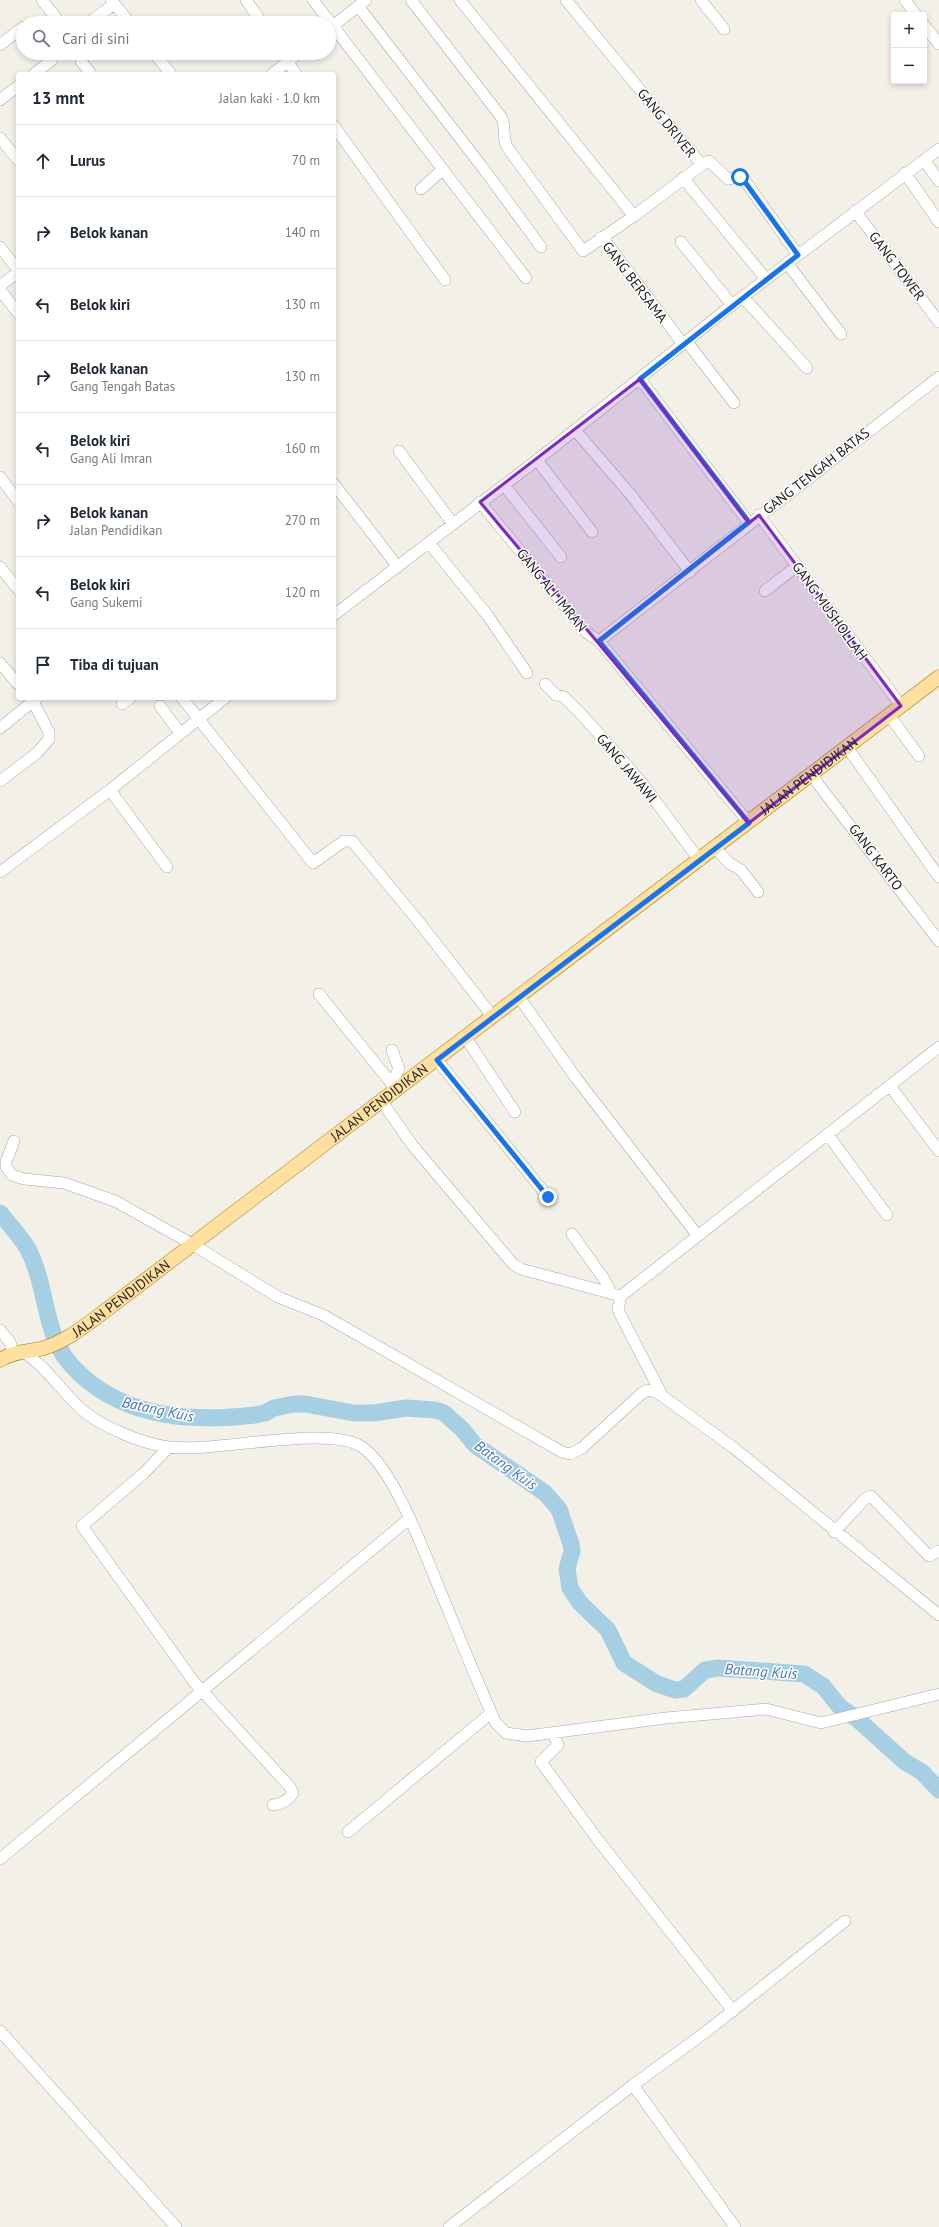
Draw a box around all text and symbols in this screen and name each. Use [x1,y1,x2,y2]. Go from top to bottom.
map controls [891,12,927,84]
button: + [891,12,927,48]
search box [16,16,336,60]
icon: search [30,27,52,49]
text: Cari di sini [62,29,130,48]
button: − [891,48,927,84]
street label: GANG DRIVER [634,85,700,161]
text: 13 mnt [32,87,84,109]
text: Jalan kaki · 1.0 km [219,90,320,107]
icon: ahead [32,150,54,172]
text: Lurus [70,151,105,170]
text: 70 m [292,152,320,169]
route start [731,168,749,186]
icon: right [32,222,54,244]
text: Belok kanan [70,223,148,242]
text: 140 m [285,224,320,241]
street label: GANG TOWER [865,228,929,304]
street label: GANG BERSAMA [599,238,672,327]
icon: left [32,294,54,316]
text: Belok kiri [70,295,130,314]
text: 130 m [285,296,320,313]
text: Belok kanan [70,359,148,378]
icon: right [32,366,54,388]
text: 130 m [285,368,320,385]
text: Gang Tengah Batas [70,378,175,395]
street label: GANG TENGAH BATAS [759,424,873,518]
text: Belok kiri [70,431,130,450]
icon: left [32,438,54,460]
text: 160 m [285,440,320,457]
text: Gang Ali Imran [70,450,152,467]
text: Belok kanan [70,503,148,522]
icon: right [32,510,54,532]
text: 270 m [285,512,320,529]
text: Jalan Pendidikan [70,522,162,539]
street label: GANG ALI IMRAN [513,545,591,635]
street label: GANG MUSHOLLAH [788,558,872,664]
text: Belok kiri [70,575,130,594]
icon: left [32,582,54,604]
text: 120 m [285,584,320,601]
text: Gang Sukemi [70,594,143,611]
icon: arrive [32,654,54,676]
text: Tiba di tujuan [70,655,159,674]
street label: GANG JAWAWI [593,730,661,806]
street label: JALAN PENDIDIKAN [756,733,861,819]
street label: GANG KARTO [845,820,907,894]
street label: JALAN PENDIDIKAN [326,1060,432,1146]
route end [539,1188,557,1206]
street label: JALAN PENDIDIKAN [68,1256,174,1342]
water label: Batang Kuis [120,1392,196,1426]
water label: Batang Kuis [471,1436,541,1494]
water label: Batang Kuis [724,1659,798,1683]

